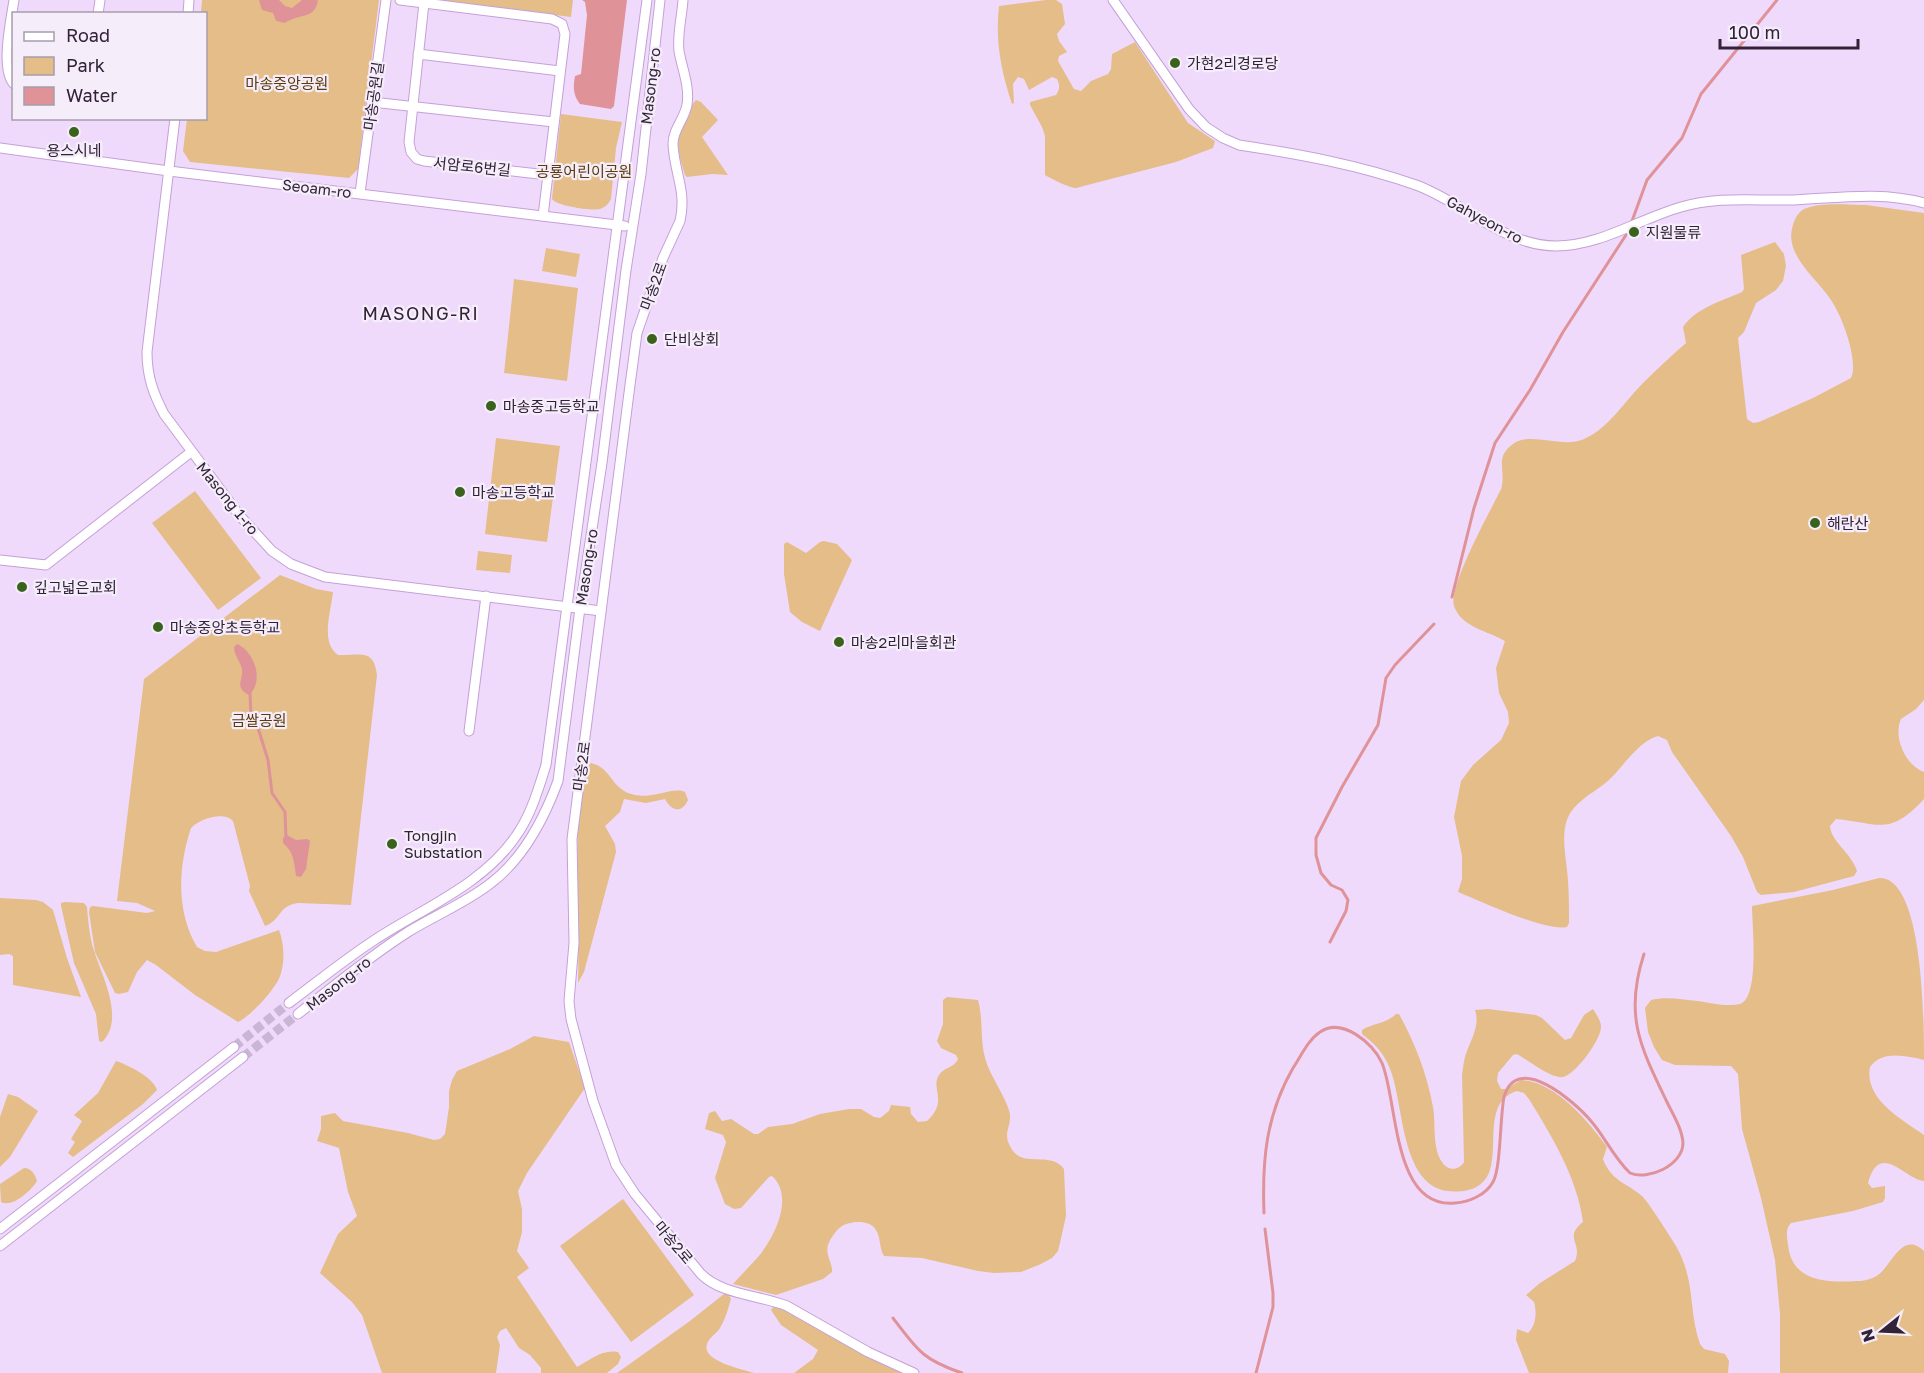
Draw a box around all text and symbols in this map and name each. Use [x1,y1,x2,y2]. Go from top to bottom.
legend [12,12,207,120]
scale bar [1720,12,1858,50]
text: 100 m [1729,21,1780,43]
text: Road [66,24,110,46]
street label: Masong-ro [636,47,664,125]
text: Park [66,54,105,76]
place label: 가현2리경로당 [1187,54,1279,72]
marker: 가현2리경로당 [1168,56,1182,70]
street label: 마송공원길 [359,61,387,131]
park label: 마송중앙공원 [246,74,328,92]
text: Water [66,84,117,106]
marker: 용스시네 [67,125,81,139]
place label: 용스시네 [46,141,102,159]
street label: 서암로6번길 [432,153,512,179]
park label: 공룡어린이공원 [536,162,632,180]
street label: Seoam-ro [281,175,353,201]
street label: Gahyeon-ro [1444,191,1526,247]
place label: 지원물류 [1646,223,1701,241]
marker: 지원물류 [1627,225,1641,239]
street label: 마송2로 [636,259,670,313]
district label: MASONG-RI [363,302,479,324]
place label: 단비상회 [664,330,719,348]
marker: 단비상회 [645,332,659,346]
place label: 마송중고등학교 [503,397,600,415]
marker: 마송중고등학교 [484,399,498,413]
street label: Masong 1-ro [193,458,263,538]
place label: 마송고등학교 [472,483,555,501]
marker: 마송고등학교 [453,485,467,499]
place label: 해란산 [1827,514,1869,532]
marker: 해란산 [1808,516,1822,530]
street label: Masong-ro [571,527,601,607]
place label: 깊고넓은교회 [34,578,117,596]
marker: 깊고넓은교회 [15,580,29,594]
place label: 마송중앙초등학교 [170,618,280,636]
marker: 마송중앙초등학교 [151,620,165,634]
place label: 마송2리마을회관 [851,633,957,651]
marker: 마송2리마을회관 [832,635,846,649]
park label: 금쌀공원 [231,711,287,729]
street label: 마송2로 [569,740,593,792]
place label: Tongjin Substation [404,826,482,861]
marker: Tongjin Substation [385,837,399,851]
street label: Masong-ro [302,952,374,1014]
street label: 마송2로 [651,1217,697,1267]
north arrow [1852,1301,1912,1361]
text: N [1856,1327,1879,1345]

